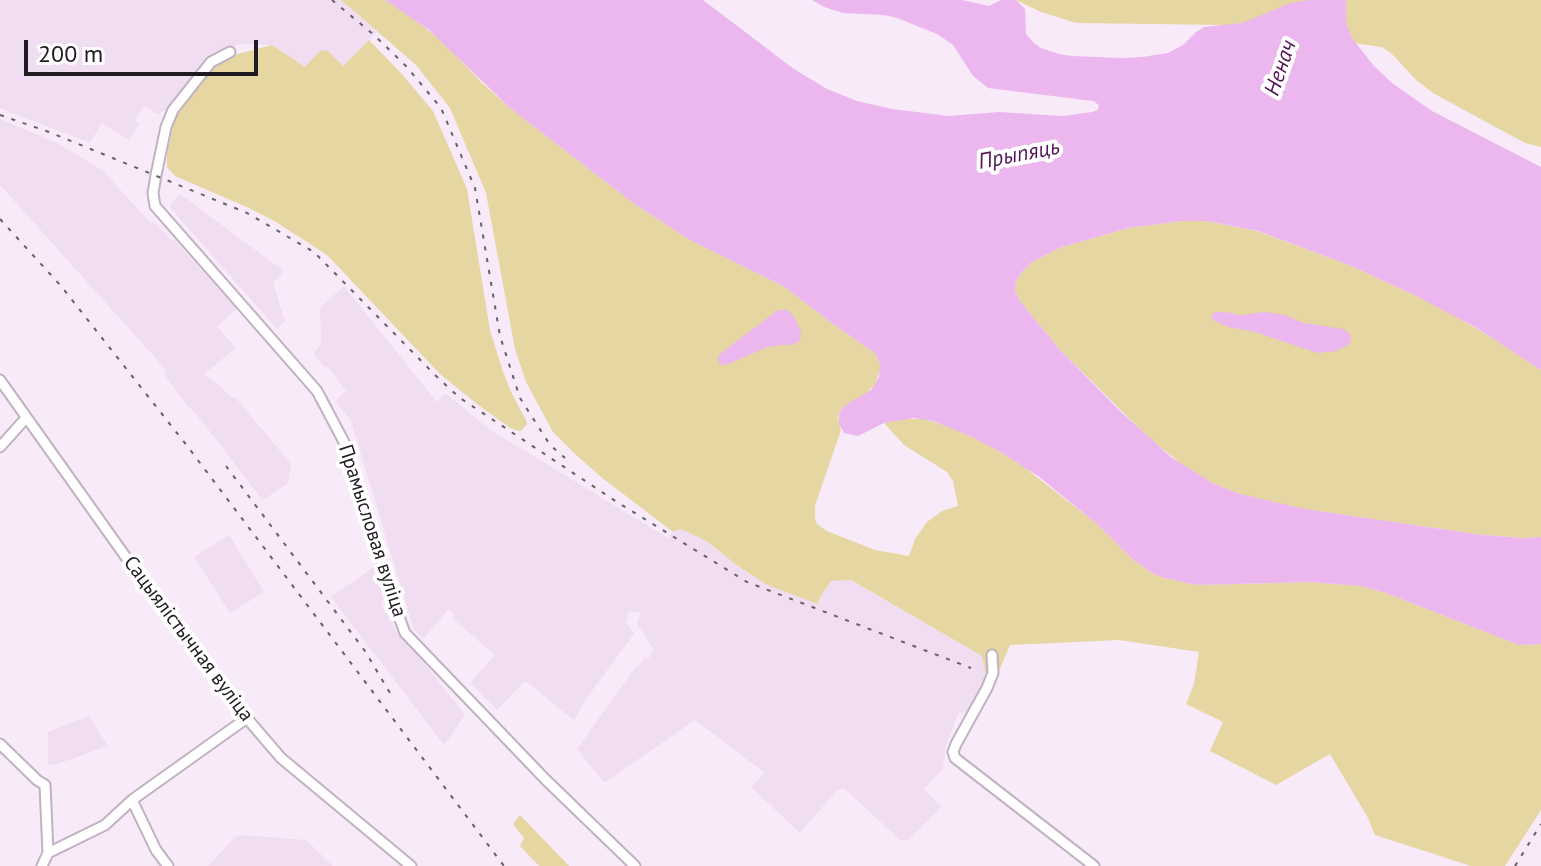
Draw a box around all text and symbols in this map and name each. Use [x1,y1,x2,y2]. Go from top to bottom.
scale bar [28,24,262,74]
water label: Ненач [1259,37,1303,99]
text: 200 m [38,38,103,69]
water label: Прыпяць [976,134,1062,176]
street label: Прамысловая вуліца [333,442,411,620]
street label: Сацыялістычная вуліца [118,552,258,726]

